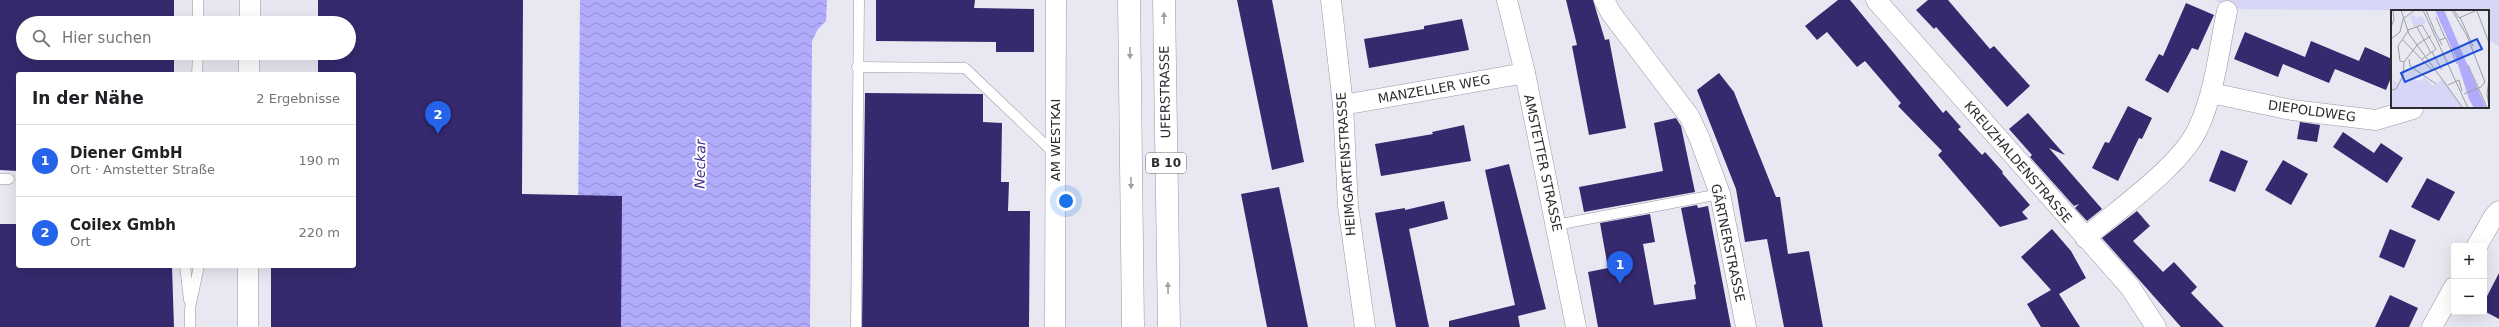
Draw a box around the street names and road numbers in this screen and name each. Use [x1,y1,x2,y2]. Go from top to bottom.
street label: UFERSTRASSE [1157,46,1173,138]
street label: MANZELLER WEG [1377,72,1491,106]
street label: HEIMGARTENSTRASSE [1333,92,1359,236]
street label: AMSTETTER STRASSE [1521,93,1565,233]
street label: DIEPOLDWEG [2267,97,2357,125]
street label: KREUZHALDENSTRASSE [1961,98,2075,226]
street label: AM WESTKAI [1048,99,1063,181]
road number: B 10 [1146,153,1186,173]
street label: GÄRTNERSTRASSE [1708,183,1748,303]

